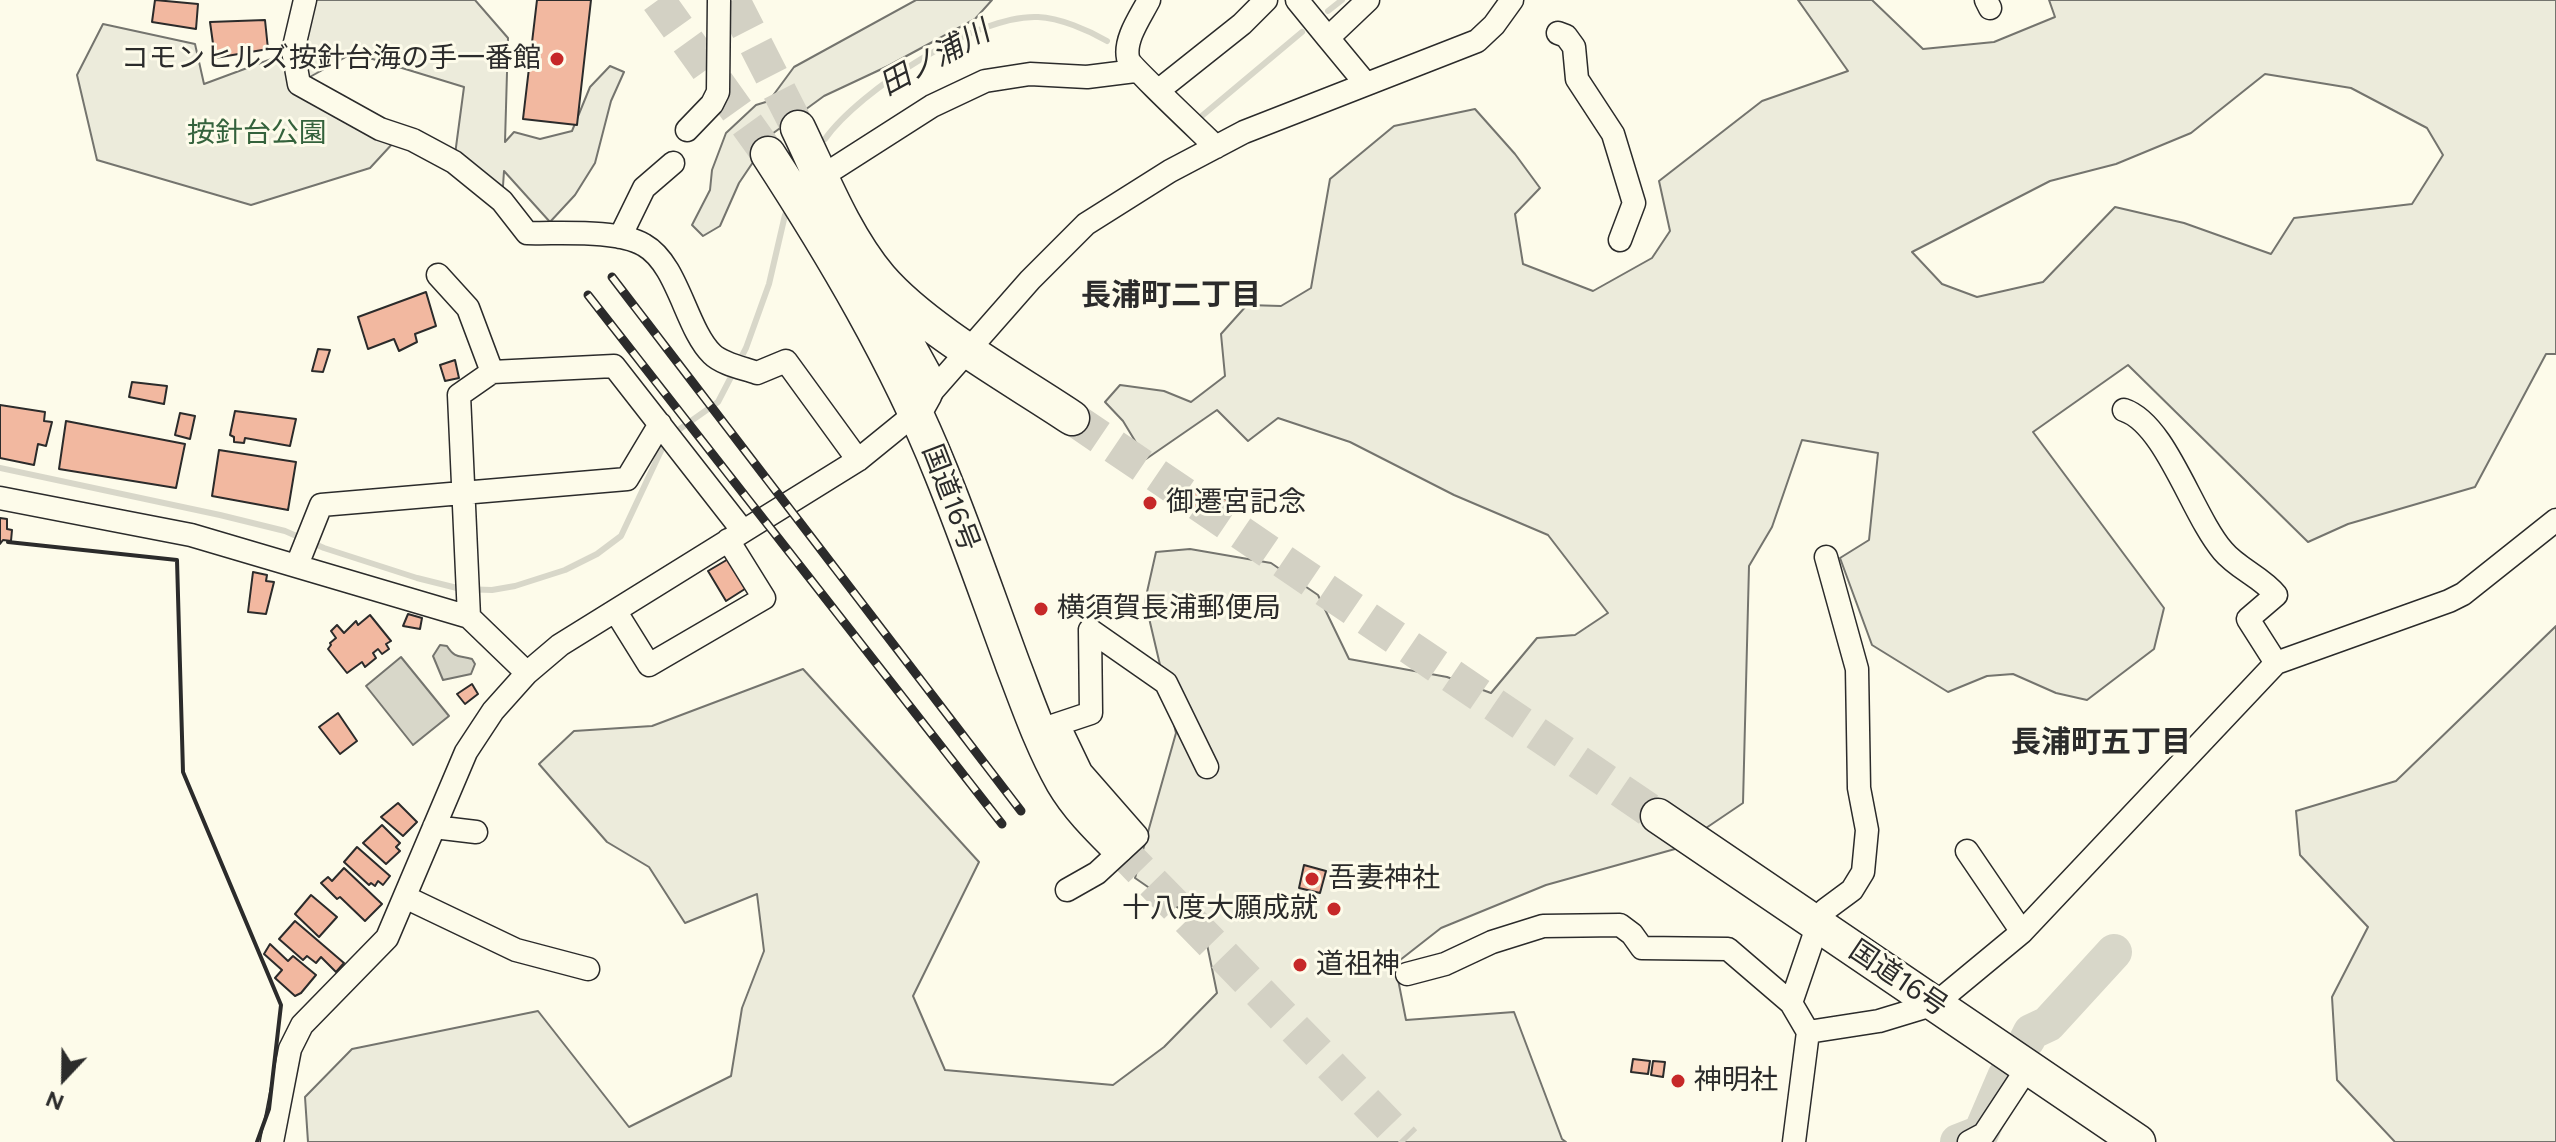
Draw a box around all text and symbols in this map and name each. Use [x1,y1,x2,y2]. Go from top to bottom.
water label: 田ノ浦川 [874,14,996,104]
place label: コモンヒルズ按針台海の手一番館 [121,42,541,76]
marker: コモンヒルズ按針台海の手一番館 [548,50,566,68]
park label: 按針台公園 [187,117,327,151]
district label: 長浦町二丁目 [1081,278,1261,314]
street label: 国道16号 [914,440,986,556]
place label: 御遷宮記念 [1166,486,1306,520]
marker: 御遷宮記念 [1141,494,1159,512]
place label: 横須賀長浦郵便局 [1057,592,1281,626]
marker: 横須賀長浦郵便局 [1032,600,1050,618]
district label: 長浦町五丁目 [2011,725,2191,761]
place label: 吾妻神社 [1328,862,1440,896]
marker: 吾妻神社 [1303,870,1321,888]
place label: 十八度大願成就 [1122,892,1318,926]
marker: 十八度大願成就 [1325,900,1343,918]
street label: 国道16号 [1842,934,1954,1024]
place label: 道祖神 [1316,948,1400,982]
marker: 道祖神 [1291,956,1309,974]
north arrow [24,1038,104,1118]
place label: 神明社 [1694,1064,1778,1098]
marker: 神明社 [1669,1072,1687,1090]
text: N [42,1085,68,1116]

